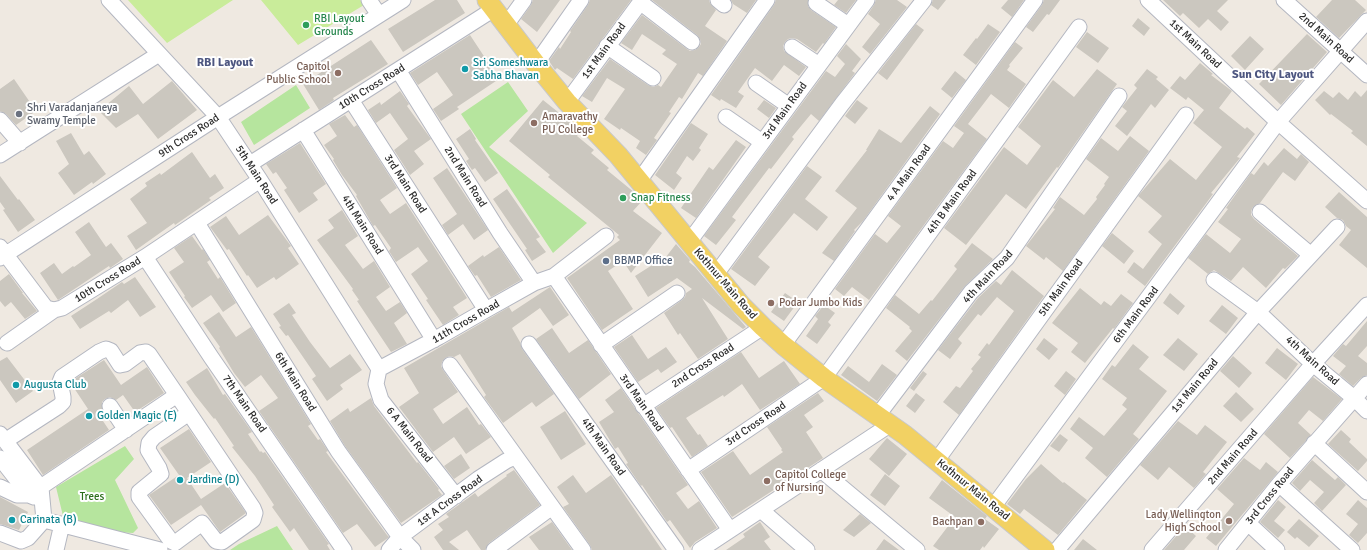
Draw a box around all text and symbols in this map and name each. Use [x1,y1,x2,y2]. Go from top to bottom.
street label: 2nd Main Road [1296,10,1356,66]
place label: RBI Layout Grounds [314,12,365,38]
street label: 1st Main Road [1166,17,1224,71]
marker: RBI Layout Grounds [301,20,311,30]
street label: 1st Main Road [579,20,629,82]
district label: RBI Layout [197,56,253,70]
place label: Sri Someshwara Sabha Bhavan [473,56,548,82]
place label: Capitol Public School [266,60,330,86]
street label: 10th Cross Road [336,61,408,113]
marker: Sri Someshwara Sabha Bhavan [460,64,470,74]
marker: Capitol Public School [333,68,343,78]
district label: Sun City Layout [1232,68,1314,82]
street label: 3rd Main Road [760,80,810,142]
place label: Shri Varadanjaneya Swamy Temple [27,101,118,127]
marker: Shri Varadanjaneya Swamy Temple [14,109,24,119]
place label: Amaravathy PU College [542,110,598,136]
street label: 9th Cross Road [156,111,222,161]
marker: Amaravathy PU College [529,118,539,128]
street label: 4 A Main Road [884,142,934,204]
street label: 5th Main Road [232,143,280,207]
street label: 2nd Main Road [441,144,489,210]
street label: 3rd Main Road [381,152,429,216]
street label: 4th B Main Road [924,167,980,237]
place label: Snap Fitness [631,191,691,205]
street label: 4th Main Road [338,193,386,257]
marker: Snap Fitness [618,193,628,203]
street label: Kothnur Main Road [691,246,759,322]
street label: 4th Main Road [960,248,1016,306]
street label: 10th Cross Road [72,254,144,306]
place label: BBMP Office [614,254,672,268]
marker: BBMP Office [601,256,611,266]
street label: 5th Main Road [1036,257,1086,319]
street label: 6th Main Road [1110,284,1162,346]
place label: Podar Jumbo Kids [779,296,862,310]
street label: 11th Cross Road [430,297,502,347]
marker: Podar Jumbo Kids [766,298,776,308]
street label: 4th Main Road [1282,333,1342,389]
street label: 2nd Cross Road [669,341,737,391]
street label: 6th Main Road [271,350,319,414]
street label: 1st Main Road [1169,356,1221,416]
street label: 3rd Main Road [616,372,666,434]
street label: 7th Main Road [219,373,269,435]
place label: Augusta Club [24,378,87,392]
marker: Augusta Club [11,380,21,390]
street label: 3rd Cross Road [723,399,789,449]
street label: 6 A Main Road [383,405,435,465]
place label: Golden Magic (E) [97,409,177,423]
marker: Golden Magic (E) [84,411,94,421]
street label: 4th Main Road [578,416,628,478]
street label: 2nd Main Road [1205,426,1261,488]
street label: Kothnur Main Road [934,457,1012,523]
street label: 3rd Cross Road [1243,465,1297,527]
place label: Capitol College of Nursing [775,468,846,494]
place label: Jardine (D) [188,473,239,487]
street label: 1st A Cross Road [415,473,485,529]
marker: Jardine (D) [175,475,185,485]
marker: Capitol College of Nursing [762,476,772,486]
park label: Trees [80,490,104,504]
place label: Lady Wellington High School [1145,508,1221,534]
place label: Carinata (B) [20,513,77,527]
marker: Carinata (B) [7,515,17,525]
place label: Bachpan [932,515,973,529]
marker: Lady Wellington High School [1224,516,1234,526]
marker: Bachpan [976,517,986,527]

